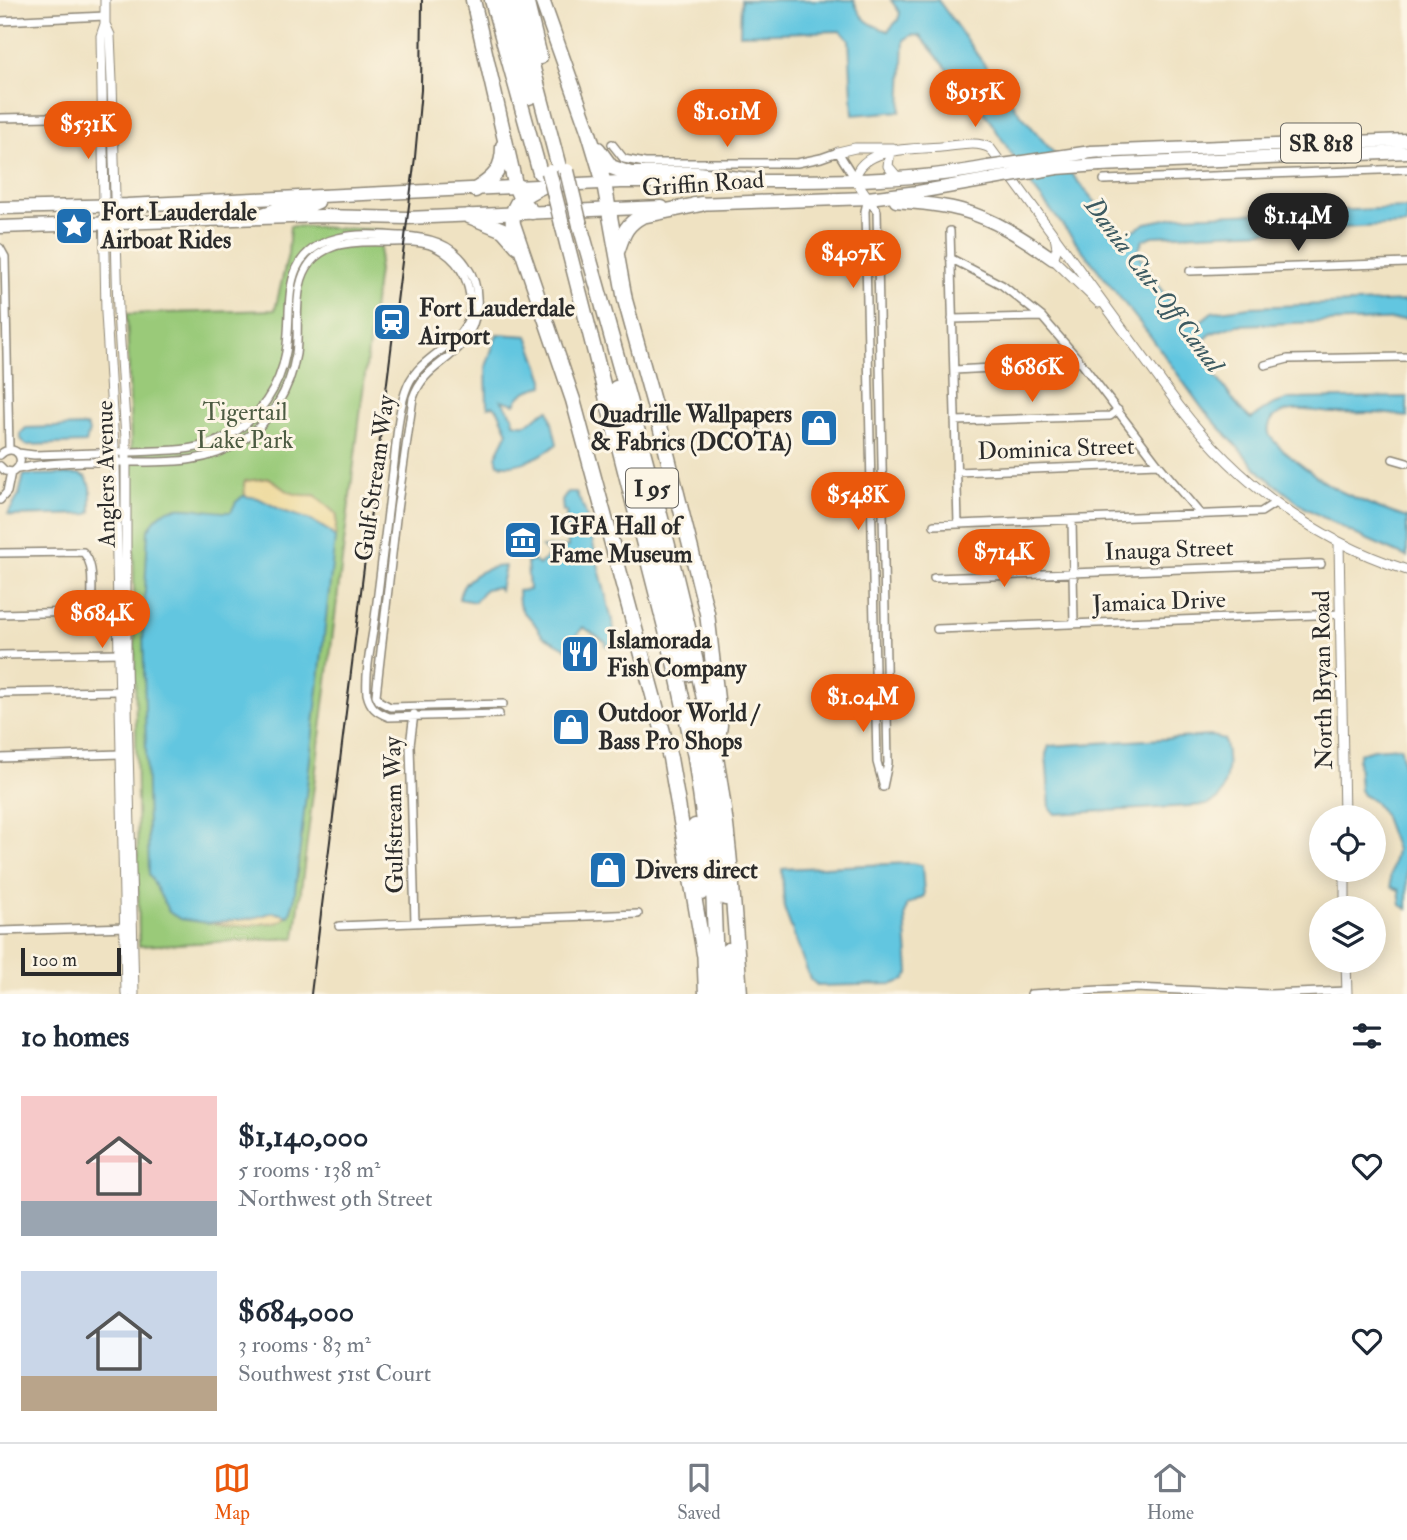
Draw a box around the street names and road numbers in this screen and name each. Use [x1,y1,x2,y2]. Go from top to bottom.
road number: SR 818 [1281,124,1361,162]
street label: Griffin Road [641,164,765,204]
street label: Gulf Stream Way [348,392,402,563]
street label: Anglers Avenue [89,400,123,549]
street label: Dominica Street [977,431,1135,467]
road number: I 95 [626,468,678,508]
street label: Inauga Street [1104,532,1234,568]
street label: Jamaica Drive [1091,584,1226,620]
street label: North Bryan Road [1306,590,1340,770]
street label: Gulfstream Way [377,736,411,894]

